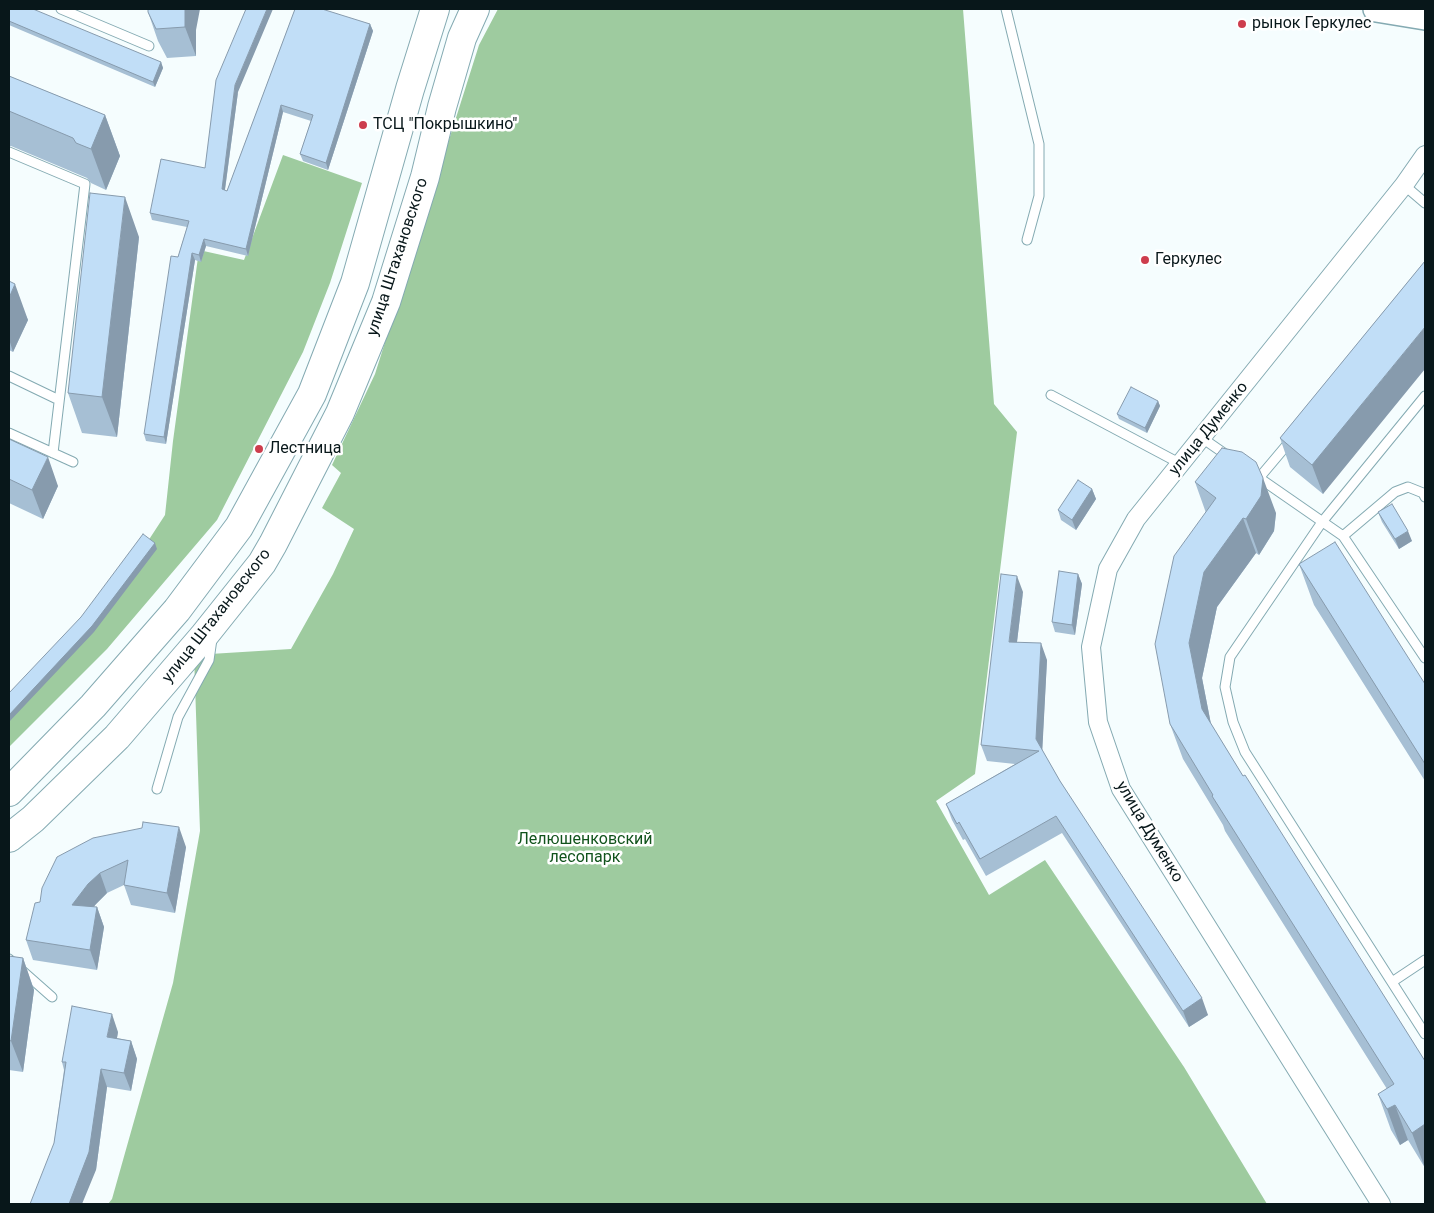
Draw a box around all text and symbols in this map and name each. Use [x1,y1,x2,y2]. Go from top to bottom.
place label: рынок Геркулес [1252,14,1371,34]
marker: рынок Геркулес [1236,18,1248,30]
place label: ТСЦ "Покрышкино" [373,115,517,135]
marker: ТСЦ "Покрышкино" [357,119,369,131]
street label: улица Штахановского [363,176,433,338]
place label: Геркулес [1155,250,1222,270]
marker: Геркулес [1139,254,1151,266]
street label: улица Думенко [1165,378,1253,480]
place label: Лестница [269,439,342,459]
marker: Лестница [253,443,265,455]
street label: улица Штахановского [159,545,275,687]
street label: улица Думенко [1111,778,1187,886]
park label: Лелюшенковский лесопарк [517,830,653,868]

